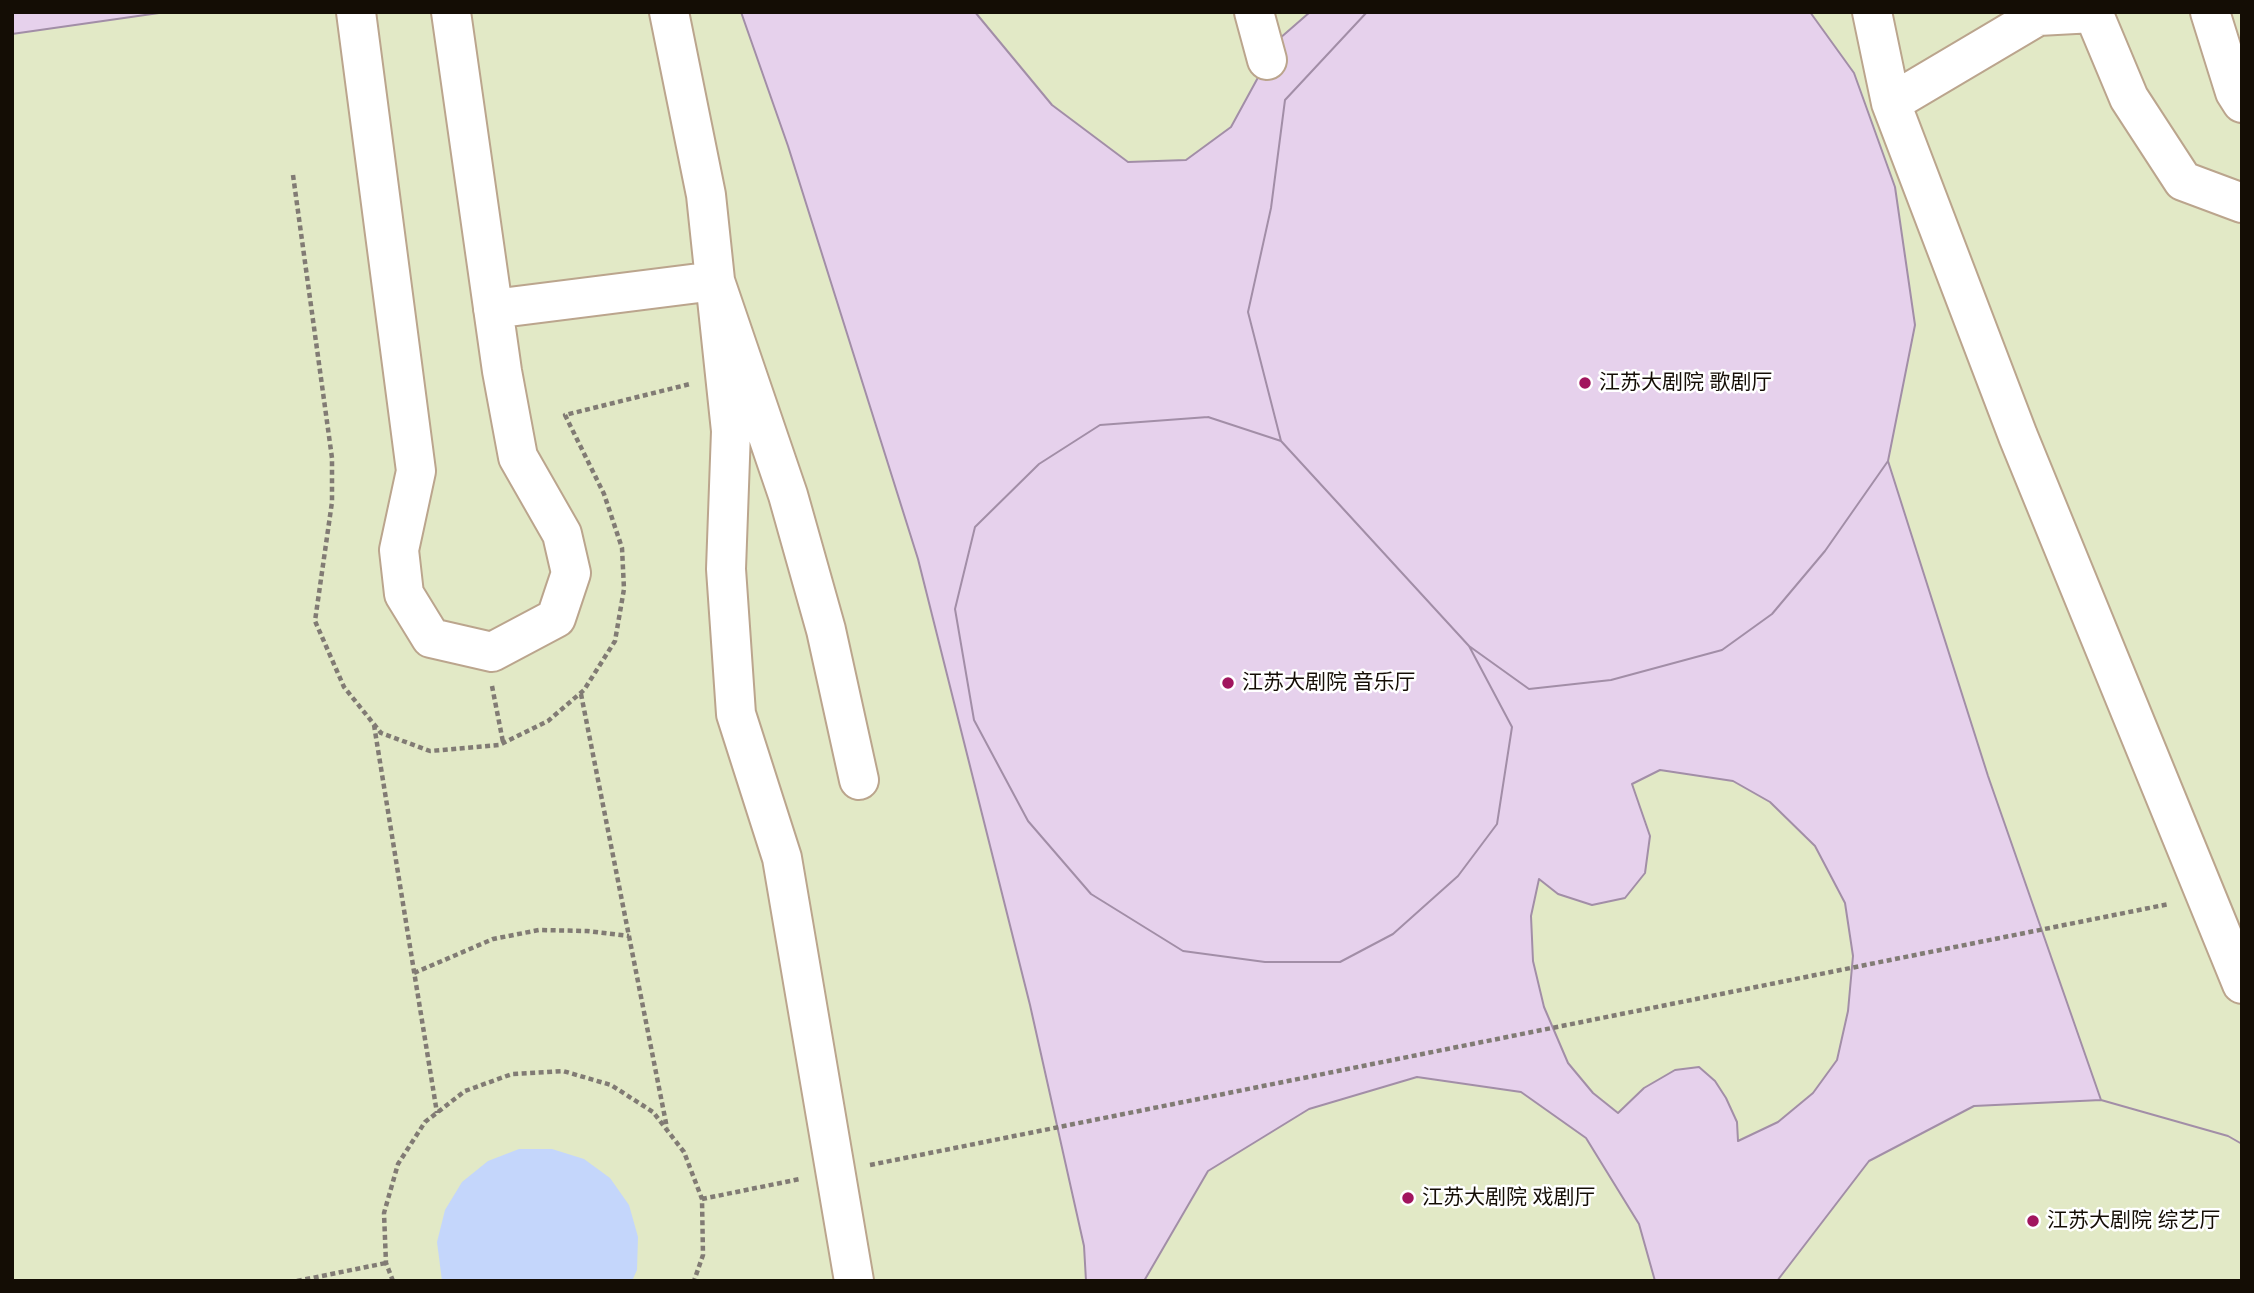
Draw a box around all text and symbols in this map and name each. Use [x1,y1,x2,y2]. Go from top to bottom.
place label: 江苏大剧院 歌剧厅 [1599,370,1772,396]
marker: 江苏大剧院 歌剧厅 [1577,375,1593,391]
place label: 江苏大剧院 音乐厅 [1242,670,1415,696]
marker: 江苏大剧院 音乐厅 [1220,675,1236,691]
place label: 江苏大剧院 戏剧厅 [1422,1185,1595,1211]
marker: 江苏大剧院 戏剧厅 [1400,1190,1416,1206]
place label: 江苏大剧院 综艺厅 [2047,1208,2220,1234]
marker: 江苏大剧院 综艺厅 [2025,1213,2041,1229]

